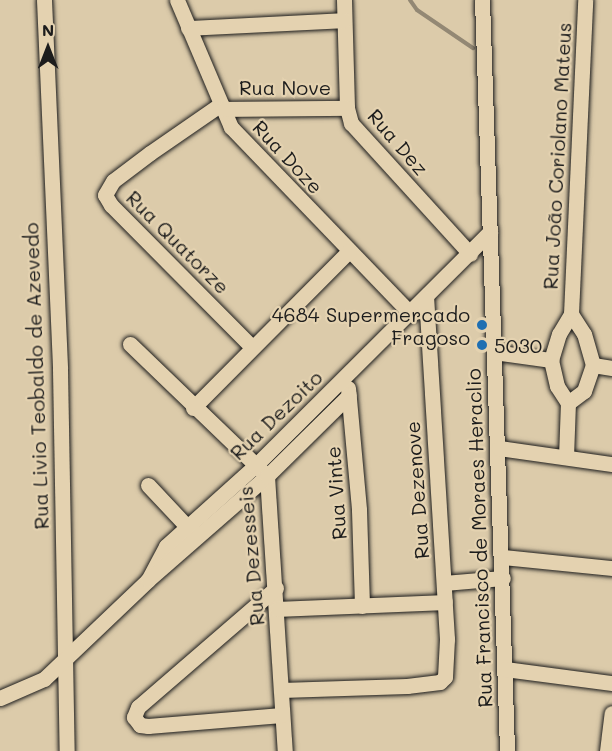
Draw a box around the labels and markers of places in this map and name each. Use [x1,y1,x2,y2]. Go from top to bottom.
place label: 4684 Supermercado Fragoso [272,302,470,349]
marker: 4684 Supermercado Fragoso [475,318,489,332]
place label: 5030 [494,333,542,357]
marker: 5030 [475,338,489,352]

